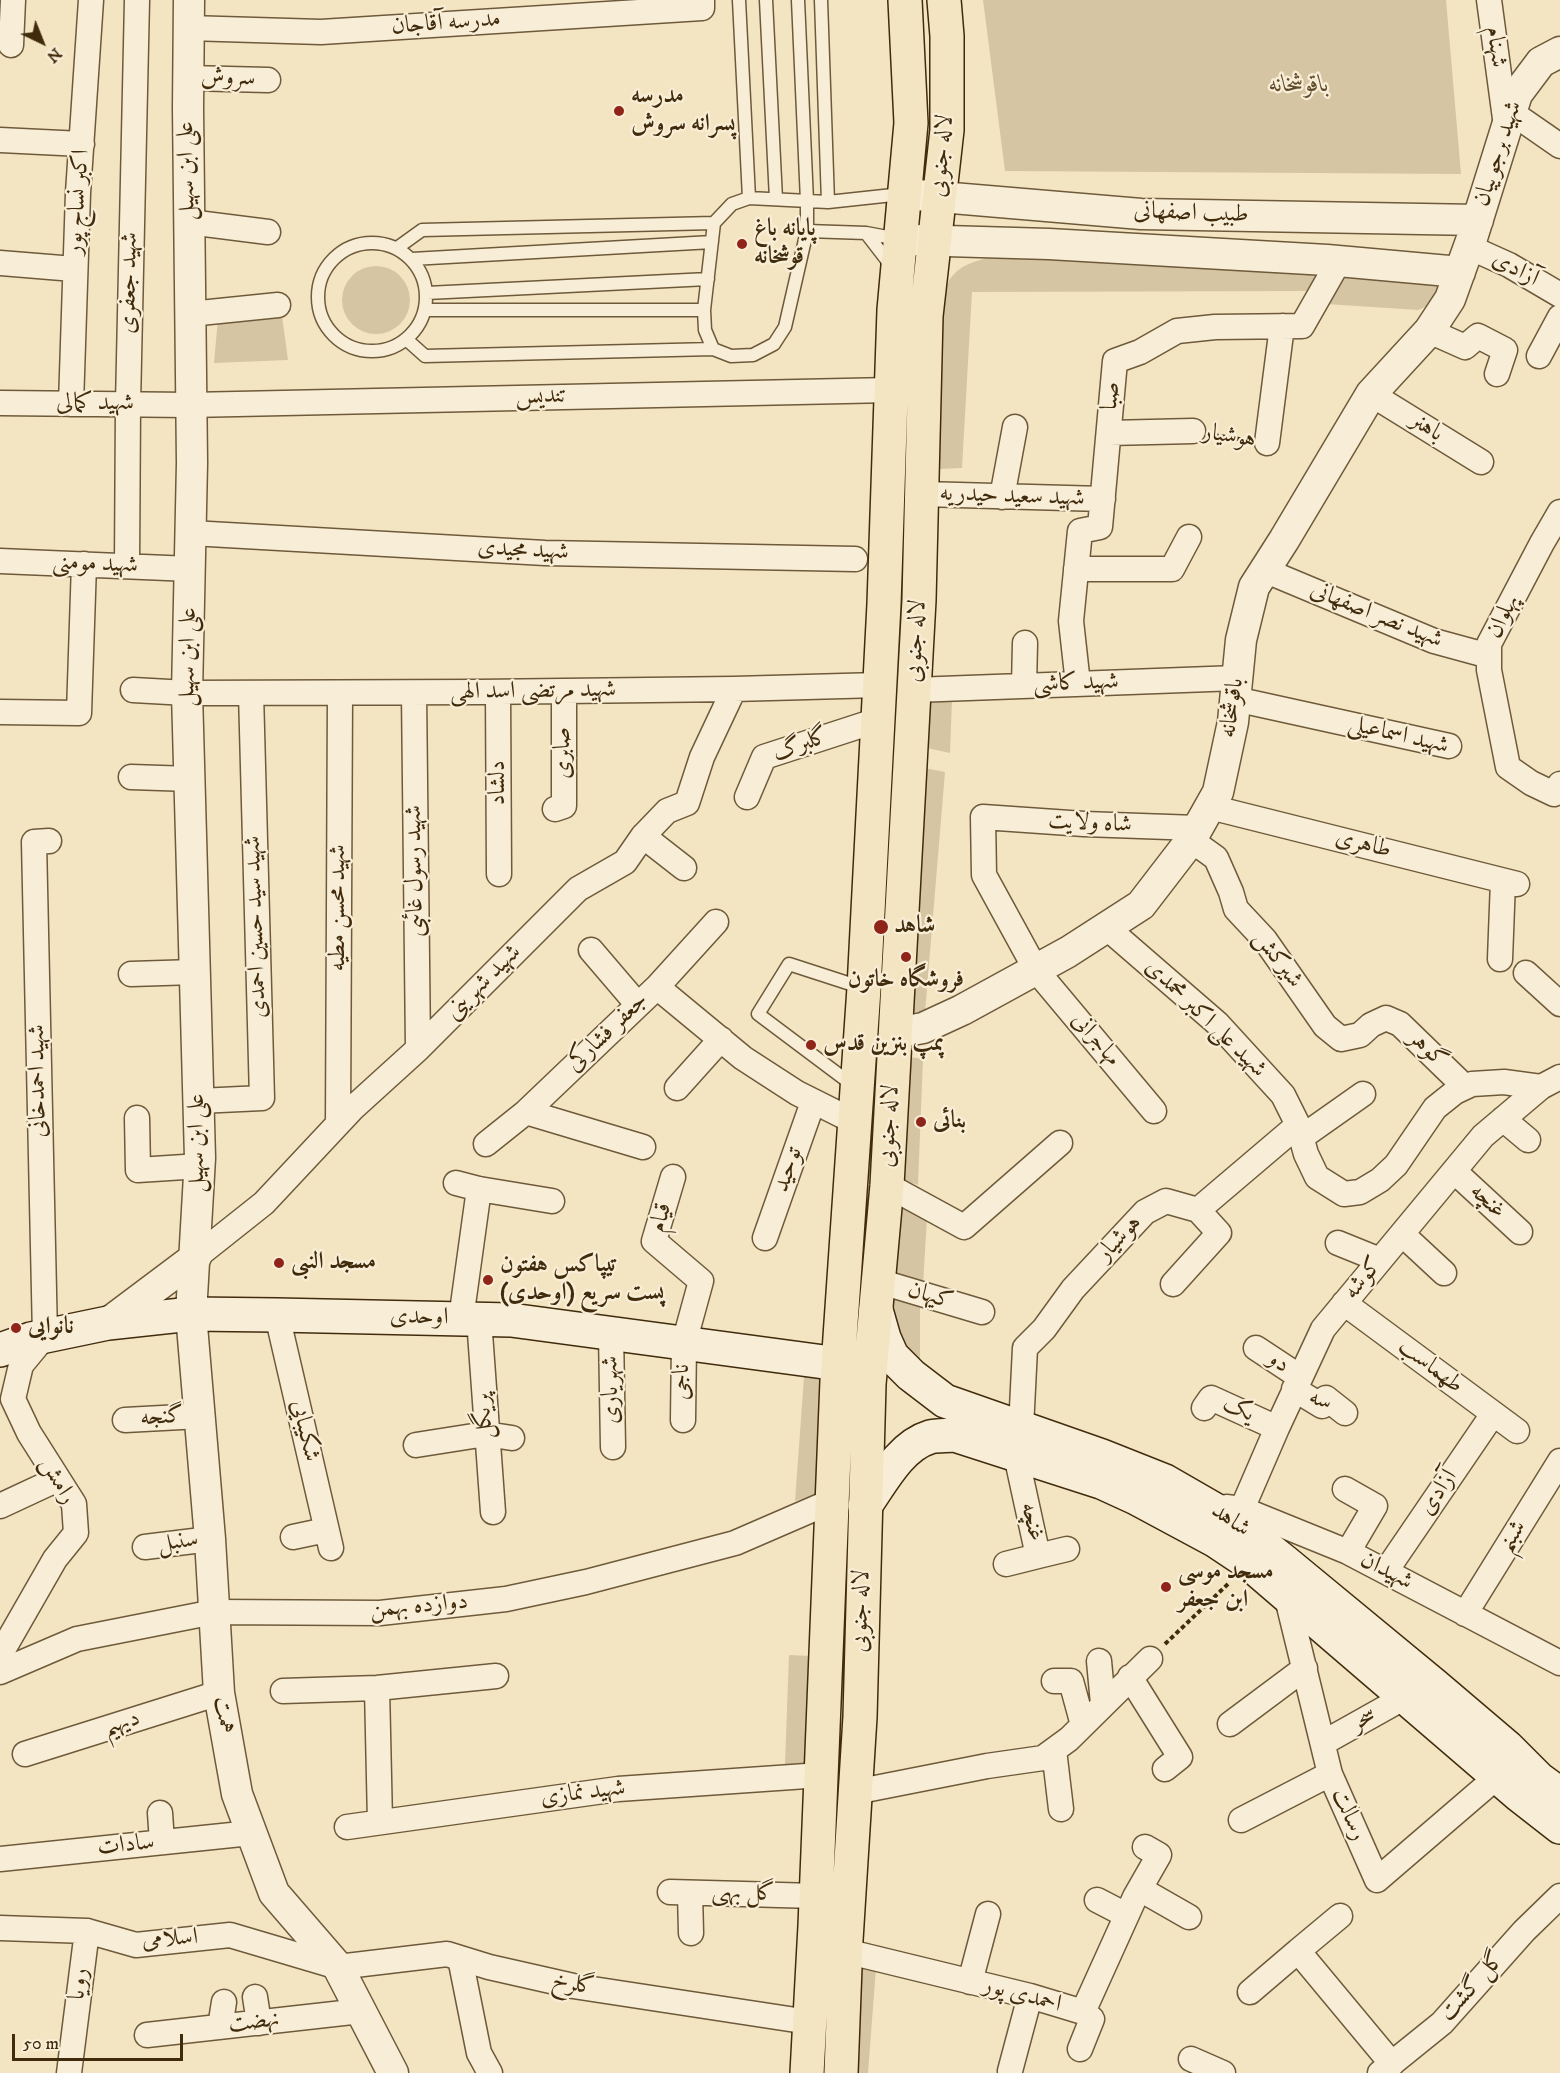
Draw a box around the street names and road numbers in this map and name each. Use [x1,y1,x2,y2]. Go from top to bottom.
street label: مدرسه آقاجان [390,6,502,42]
street label: شهنام [1478,24,1512,70]
street label: سروش [200,64,256,94]
street label: شهید برجوییان [1468,98,1530,210]
street label: لاله جنوبی [925,113,961,199]
street label: علی ابن سهیل [173,121,203,221]
street label: اکبر نساج پور [61,148,97,256]
street label: طبیب اصفهانی [1133,198,1249,230]
street label: شهید جعفری [115,232,145,334]
street label: آزادی [1487,246,1543,294]
street label: صبا [1096,381,1128,411]
street label: تندیس [515,382,567,412]
street label: شهید کمالی [56,390,134,418]
street label: باهنر [1404,407,1448,449]
street label: هوشیار [1200,419,1258,455]
street label: شهید سعید حیدریه [939,480,1085,514]
street label: شهید مجیدی [477,534,569,568]
street label: شهید مومنی [52,549,138,581]
street label: شهید نصر اصفهانی [1306,576,1446,656]
street label: پهلوان [1481,590,1527,644]
street label: لاله جنوبی [900,599,934,683]
street label: علی ابن سهیل [174,607,204,707]
street label: شهید کاشی [1033,668,1119,700]
street label: شهید مرتضی اسد الهی [450,676,616,708]
street label: باقوشخانه [1215,676,1251,740]
street label: شهید اسماعیلی [1345,710,1451,762]
street label: گلبرگ [769,723,833,769]
street label: صابری [550,727,578,779]
street label: دلشاد [485,761,513,805]
street label: شهید رسول غائبی [400,805,432,937]
street label: شاه ولایت [1047,807,1133,841]
street label: طاهری [1332,824,1394,866]
street label: شهید سید حسین احمدی [239,835,275,1019]
street label: شهید محسن مطیه [325,844,353,972]
street label: شیرکش [1246,925,1308,995]
street label: شهید شهرینی [440,939,528,1027]
street label: شهید علی اکبر محمدی [1138,954,1272,1084]
street label: جعفر فشارکی [561,987,655,1079]
street label: مهاجرانی [1064,1007,1126,1073]
street label: شهید احمدخانی [24,1024,54,1138]
street label: گوهر [1401,1025,1453,1075]
street label: لاله جنوبی [873,1084,907,1168]
street label: علی ابن سهیل [184,1093,212,1193]
street label: توحید [768,1144,810,1196]
street label: غنچه [1463,1178,1511,1226]
street label: قیام [644,1200,680,1236]
street label: هوشیار [1091,1210,1149,1268]
street label: کوشه [1338,1252,1390,1306]
street label: کیهان [904,1276,956,1318]
street label: اوحدی [389,1303,449,1333]
street label: طهماسب [1392,1333,1468,1401]
street label: دو [1261,1345,1295,1381]
street label: شهریاری [597,1356,627,1424]
street label: ناجی [669,1364,697,1400]
street label: سه [1305,1384,1335,1418]
street label: یک [1218,1390,1258,1430]
street label: پریگل [469,1392,501,1440]
street label: شکیبایی [283,1397,325,1465]
street label: گنجه [139,1402,185,1434]
street label: رامش [32,1452,82,1510]
street label: آزادی [1413,1465,1465,1521]
street label: شاهد [1205,1497,1255,1545]
street label: غنچه [1013,1500,1049,1544]
street label: شبنم [1492,1515,1534,1559]
street label: سنبل [156,1526,200,1560]
street label: شهیدان [1355,1547,1417,1597]
street label: لاله جنوبی [847,1569,877,1653]
street label: دوازده بهمن [369,1588,469,1626]
street label: همت [206,1694,240,1736]
street label: سحر [1346,1701,1382,1739]
street label: دیهیم [100,1705,144,1743]
street label: شهید نمازی [539,1774,627,1814]
street label: رسالت [1324,1784,1372,1846]
street label: سادات [96,1829,156,1863]
street label: گل بهی [711,1879,775,1909]
street label: اسلامی [141,1924,199,1956]
street label: گل گشت [1434,1946,1512,2028]
street label: رویا [64,1966,96,2002]
street label: گلرخ [549,1967,597,2003]
street label: احمدی پور [980,1972,1064,2020]
street label: نهضت [227,2006,281,2040]

